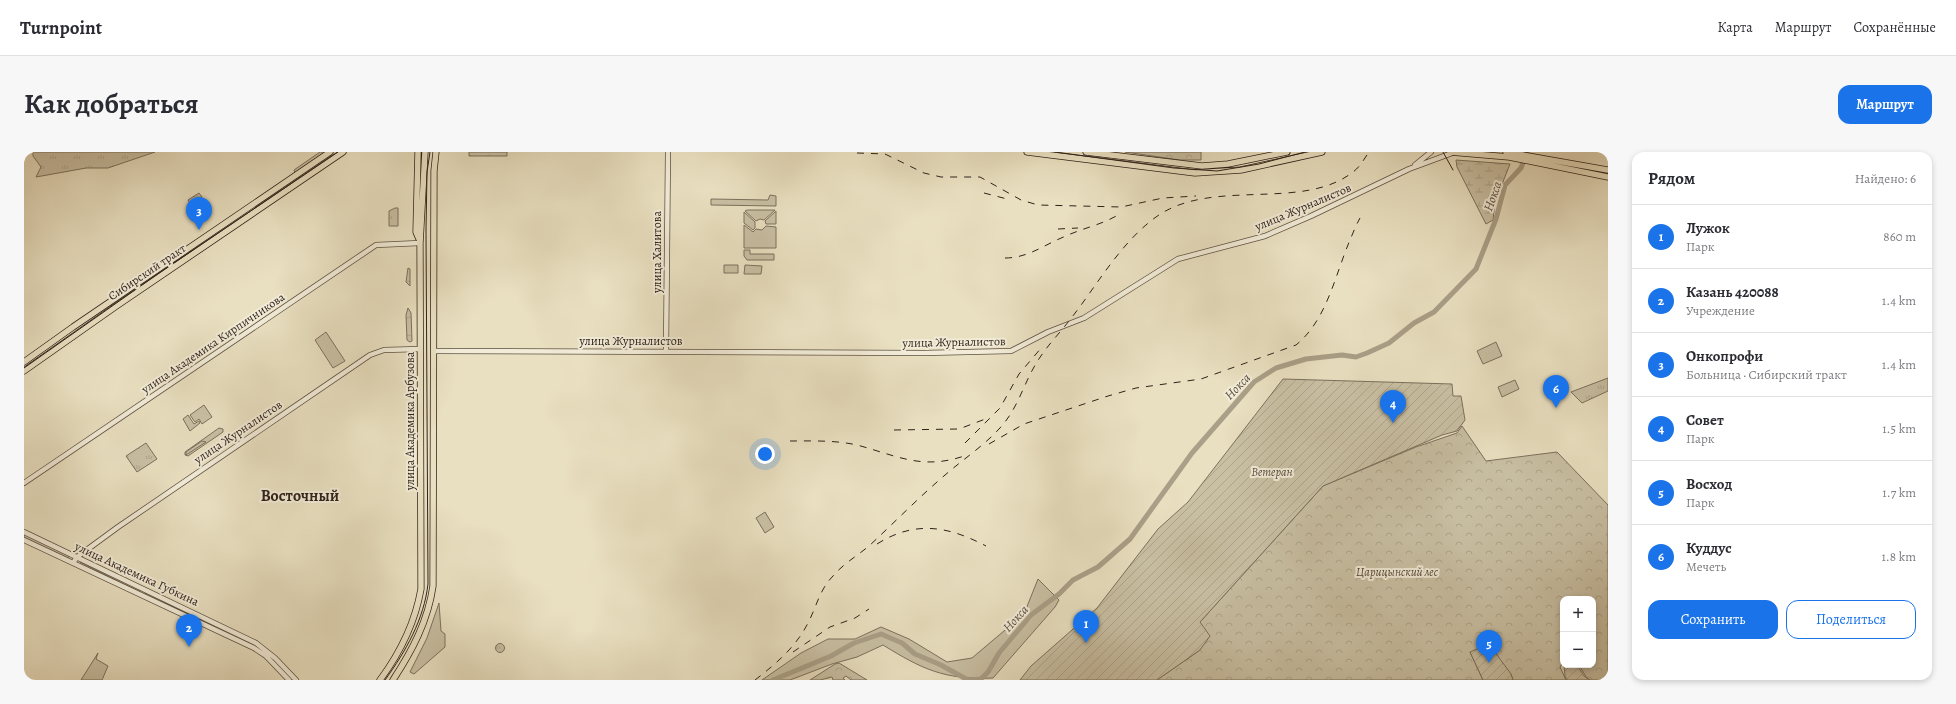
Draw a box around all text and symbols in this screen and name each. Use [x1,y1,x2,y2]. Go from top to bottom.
text: Turnpoint [20,15,102,41]
text: Карта [1718,18,1753,37]
text: Маршрут [1775,18,1831,37]
text: Сохранённые [1853,18,1936,37]
text: Как добраться [24,85,199,123]
button: Маршрут [1838,85,1932,124]
text: Рядом [1648,167,1695,190]
text: Найдено: 6 [1855,170,1916,187]
street label: улица Журналистов [1251,179,1354,235]
water label: Нокса [1479,179,1506,213]
pin: 3 [186,197,212,230]
street label: улица Халитова [649,211,665,294]
text: Лужок [1686,218,1730,238]
text: 1 [1659,228,1663,245]
text: 860 m [1883,228,1916,245]
text: Парк [1686,238,1715,255]
street label: Сибирский тракт [105,240,190,304]
text: Казань 420088 [1686,282,1779,302]
street label: улица Академика Кирпичникова [137,289,288,398]
text: 2 [1658,292,1664,309]
text: 1.4 km [1882,292,1916,309]
text: Учреждение [1686,302,1755,319]
street label: улица Журналистов [578,333,683,349]
street label: улица Журналистов [901,333,1006,351]
text: Онкопрофи [1686,346,1763,366]
street label: улица Академика Арбузова [402,351,418,491]
text: 3 [1658,356,1664,373]
text: 1.4 km [1882,356,1916,373]
text: Больница · Сибирский тракт [1686,366,1847,383]
water label: Нокса [1221,369,1254,403]
pin: 6 [1543,375,1569,408]
pin: 4 [1380,390,1406,423]
street label: улица Журналистов [190,396,285,468]
text: Совет [1686,410,1724,430]
text: 4 [1658,420,1664,437]
text: 1.5 km [1882,420,1916,437]
text: Парк [1686,430,1715,447]
your location [755,444,775,464]
park label: Ветеран [1251,464,1293,480]
text: Восход [1686,474,1732,494]
text: 5 [1658,484,1664,501]
text: 1.7 km [1882,484,1916,501]
district label: Восточный [261,485,339,507]
text: Парк [1686,494,1715,511]
street label: улица Академика Губкина [72,538,202,610]
text: Куддус [1686,538,1732,558]
text: 6 [1658,548,1664,565]
text: 1.8 km [1881,548,1916,565]
text: Мечеть [1686,558,1726,575]
park label: Царицынский лес [1356,564,1439,580]
map controls [1560,596,1596,668]
button: + [1560,596,1596,632]
button: Сохранить [1648,600,1778,639]
button: Поделиться [1786,600,1916,639]
water label: Нокса [999,601,1032,635]
pin: 1 [1073,610,1099,643]
pin: 2 [176,614,202,647]
pin: 5 [1476,630,1502,663]
button: − [1560,632,1596,668]

